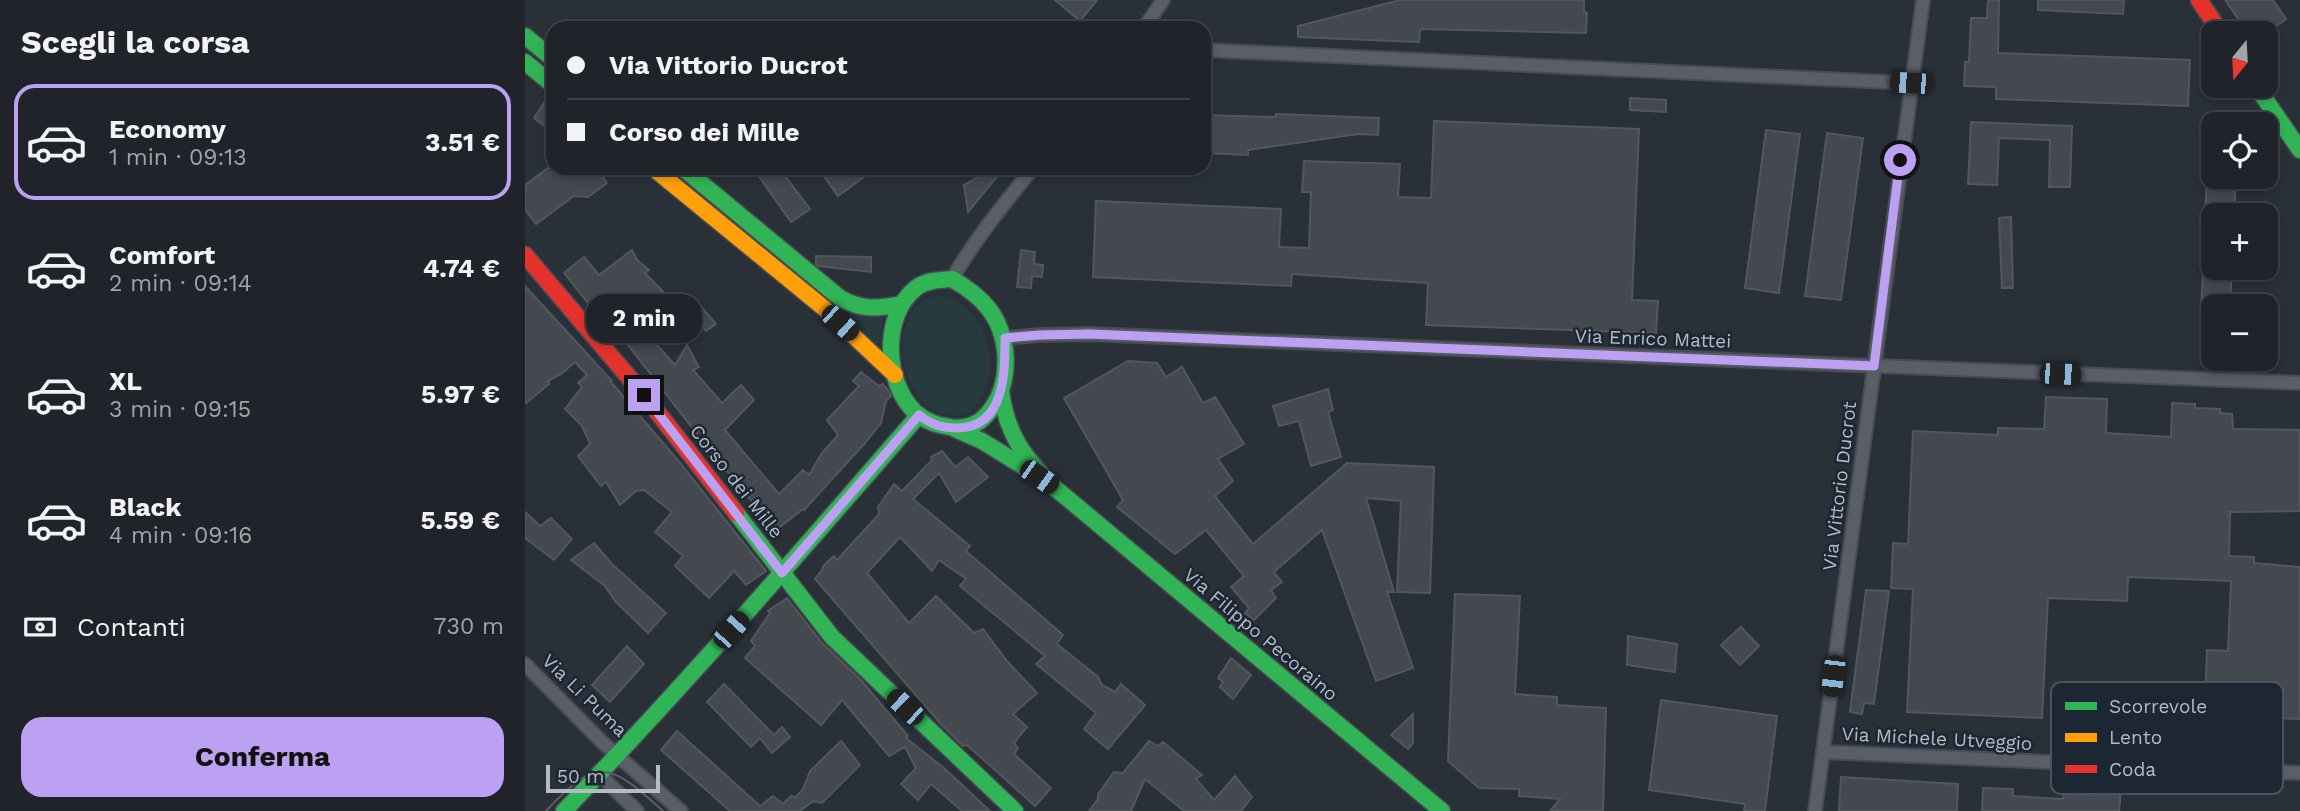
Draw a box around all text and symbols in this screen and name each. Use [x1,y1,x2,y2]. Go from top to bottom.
north arrow [2201,21,2279,98]
map controls [2201,21,2278,371]
text: Scegli la corsa [21,23,250,61]
text: Via Vittorio Ducrot [609,50,848,80]
car [1889,71,1932,95]
icon: car [25,111,88,174]
button: locate [2201,112,2278,189]
text: Economy [109,114,226,144]
text: Corso dei Mille [609,117,800,147]
text: 3.51 € [425,127,500,157]
text: 1 min · 09:13 [109,144,247,171]
route start [1884,144,1916,176]
button: + [2201,203,2278,280]
icon: car [25,237,88,300]
text: Comfort [109,240,215,270]
text: 4.74 € [423,253,500,283]
text: 2 min · 09:14 [109,270,252,297]
callout: 2 min [586,294,702,342]
button: − [2201,294,2278,371]
car [818,301,863,345]
text: 2 min [613,305,675,332]
street label: Via Enrico Mattei [1574,324,1732,353]
icon: car [25,363,88,426]
car [2039,363,2082,385]
text: XL [109,366,142,396]
text: 5.97 € [421,379,500,409]
route end [628,379,660,411]
text: 3 min · 09:15 [109,396,251,423]
street label: Via Vittorio Ducrot [1818,400,1861,572]
street label: Corso dei Mille [685,420,788,543]
car [1016,456,1063,498]
icon: car [25,489,88,552]
text: Black [109,492,181,522]
text: 5.59 € [420,505,500,535]
text: 4 min · 09:16 [109,522,252,549]
street label: Via Filippo Pecoraino [1179,563,1342,706]
car [710,607,753,653]
icon: cash [21,608,59,646]
text: Contanti [77,612,186,642]
text: 730 m [434,613,504,640]
street label: Via Li Puma [537,649,632,742]
car [1821,654,1846,698]
legend [2051,682,2283,794]
car [883,685,928,729]
text: Scorrevole [2109,695,2207,718]
button: Conferma [21,717,504,797]
street label: Via Michele Utveggio [1841,722,2033,755]
text: Lento [2109,726,2162,749]
text: Coda [2109,758,2156,781]
scale bar [546,762,660,794]
text: 50 m [557,765,604,788]

